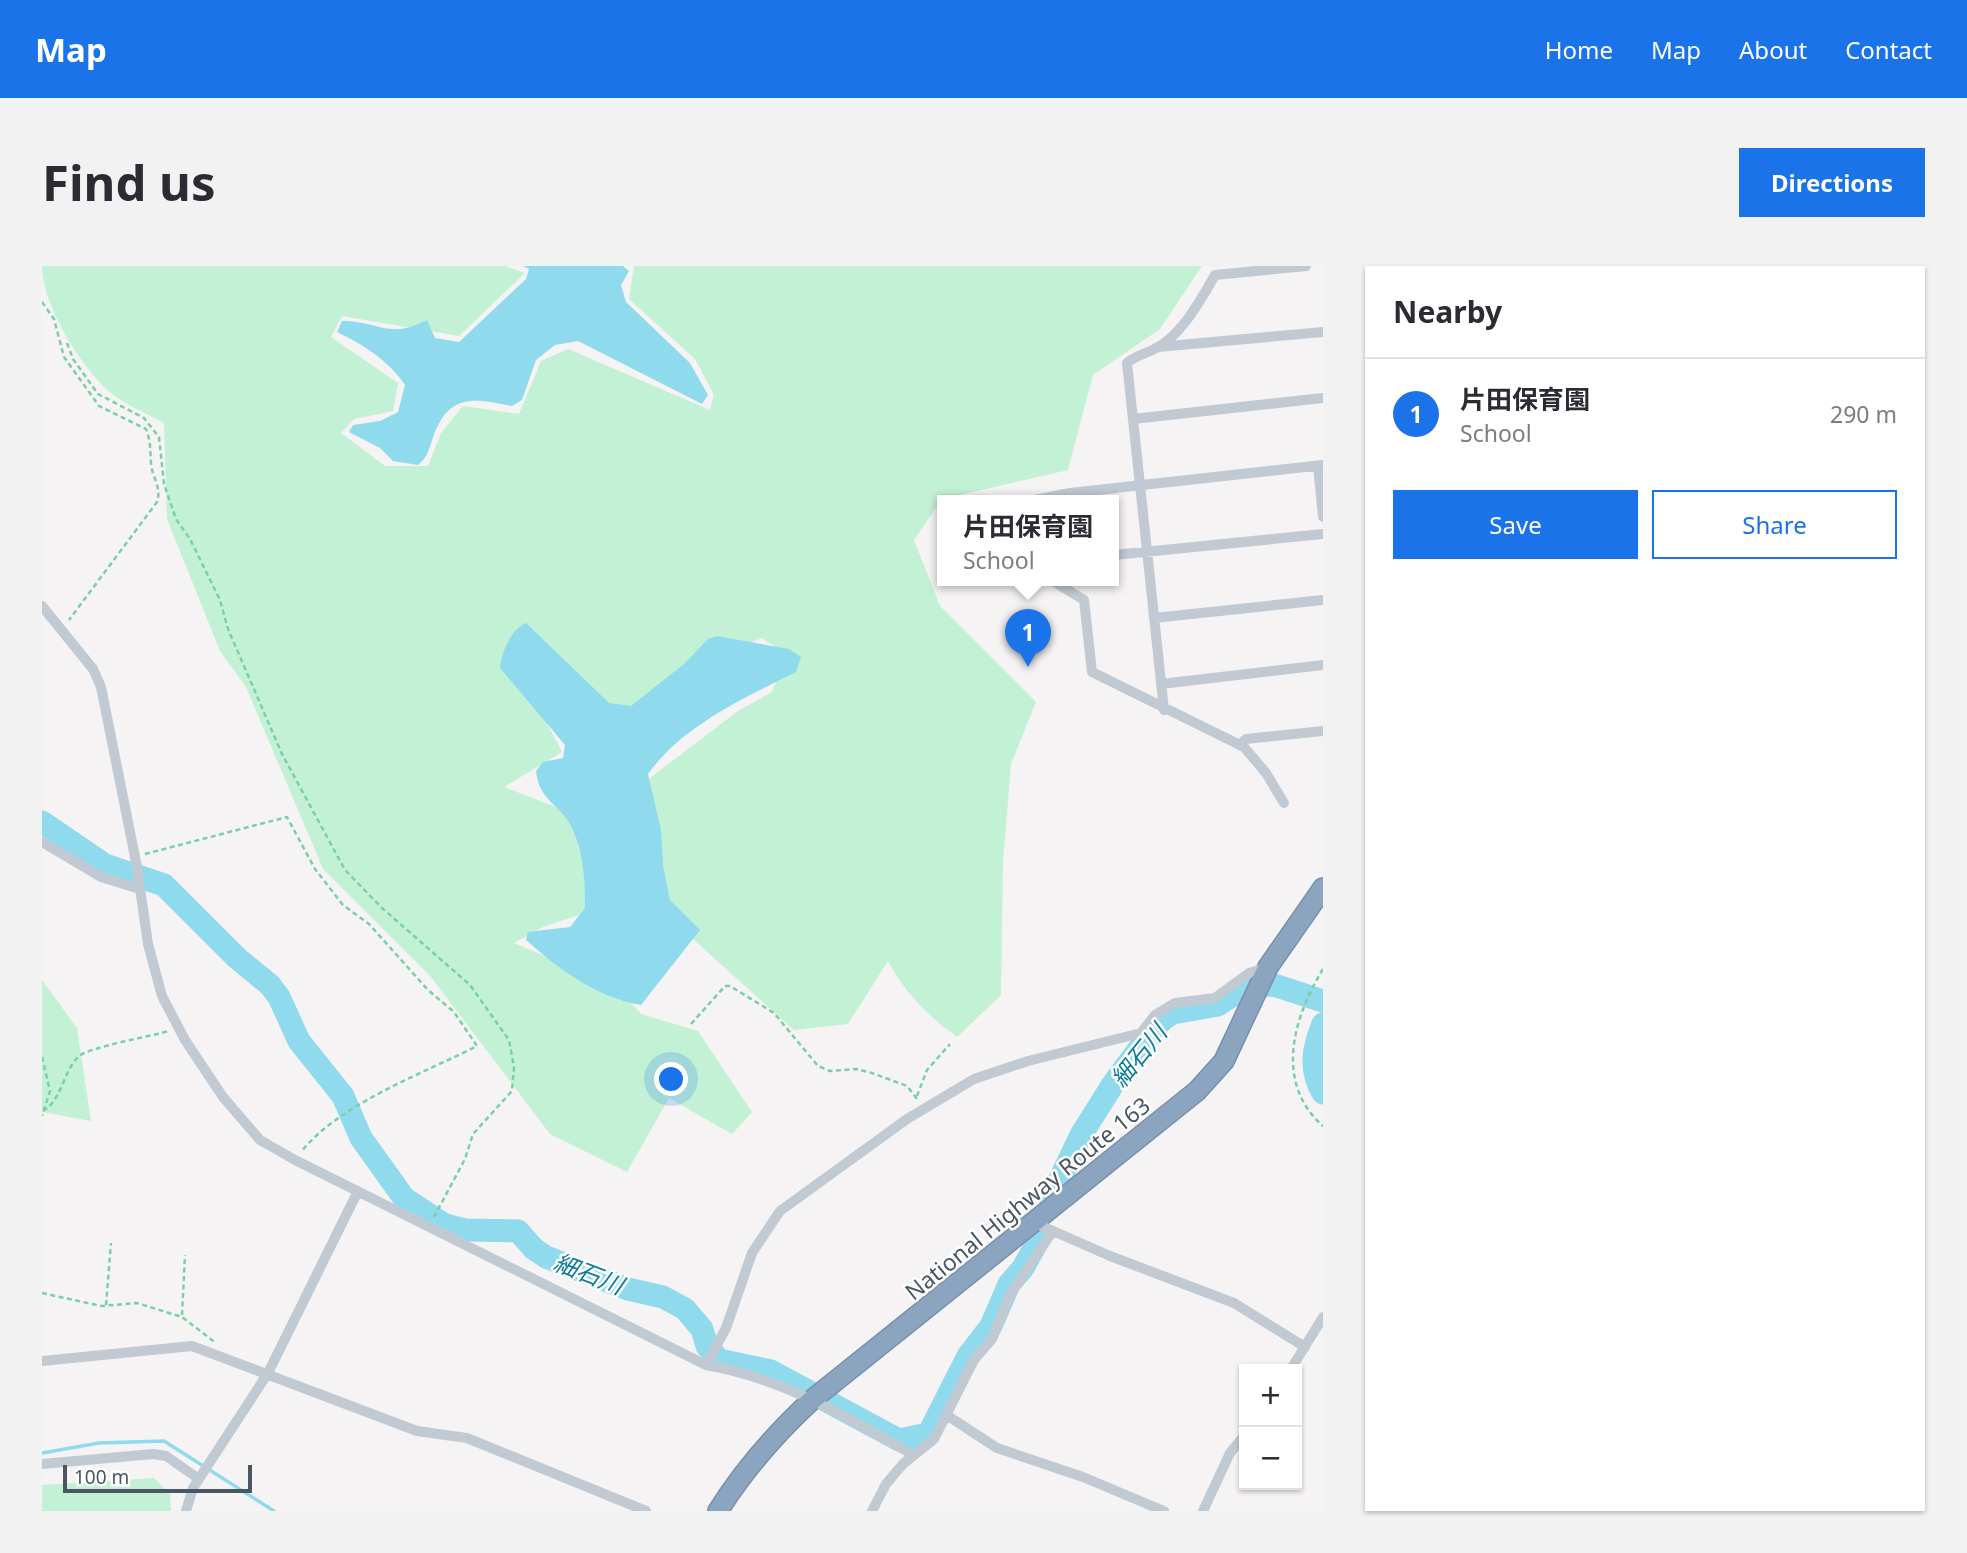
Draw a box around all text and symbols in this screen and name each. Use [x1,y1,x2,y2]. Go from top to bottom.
text: Map [35,27,107,72]
text: Home [1545,33,1613,66]
text: Map [1651,33,1701,66]
text: About [1739,33,1807,66]
text: Contact [1845,33,1932,66]
button: Directions [1739,148,1925,217]
text: Find us [42,149,216,215]
text: Nearby [1393,291,1502,332]
text: 片田保育園 [1460,381,1590,417]
text: 1 [1409,398,1423,430]
text: 290 m [1830,398,1897,430]
text: School [1460,417,1532,449]
button: Save [1393,490,1638,559]
button: Share [1652,490,1897,559]
popup [937,495,1119,586]
text: 片田保育園 [963,508,1093,544]
text: School [963,544,1035,576]
pin: 1 [1005,609,1051,667]
water label: 細石川 [1103,1014,1175,1093]
your location [654,1062,688,1096]
street label: National Highway Route 163 [898,1089,1156,1307]
water label: 細石川 [549,1245,631,1302]
map controls [1239,1364,1302,1490]
button: + [1239,1364,1302,1427]
button: − [1239,1427,1302,1490]
scale bar [63,1462,252,1494]
text: 100 m [74,1464,129,1490]

